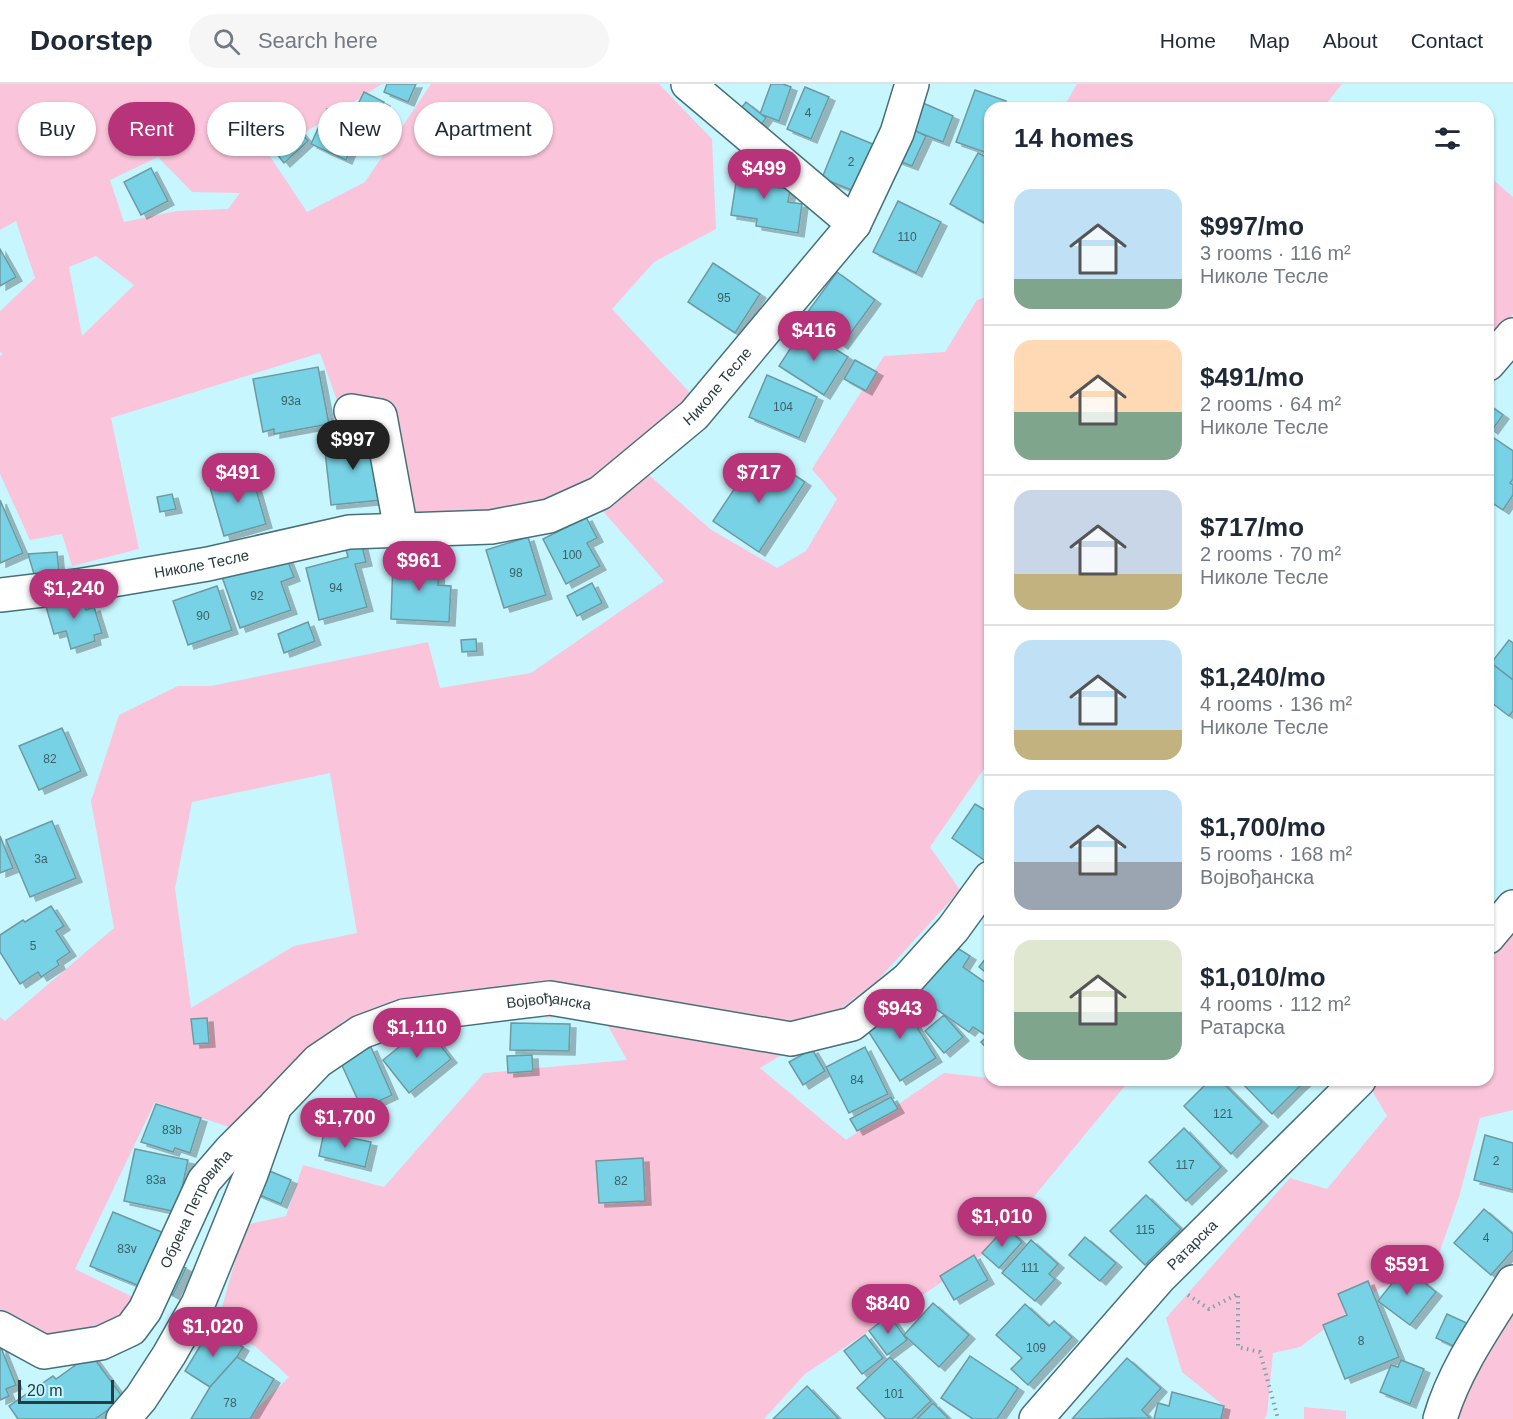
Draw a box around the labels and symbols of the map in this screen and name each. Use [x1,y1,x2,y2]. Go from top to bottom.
house number: 4 [805,106,812,120]
pin: $499 [728,149,800,200]
house number: 2 [848,155,855,169]
house number: 110 [897,230,917,244]
house number: 95 [717,291,731,305]
pin: $416 [778,311,850,362]
street label: Николе Тесле [679,344,755,428]
house number: 93a [281,394,301,408]
house number: 104 [773,400,793,414]
pin: $997 [317,420,389,471]
pin: $491 [202,453,274,504]
pin: $717 [723,453,795,504]
pin: $961 [383,541,455,592]
street label: Николе Тесле [153,546,251,581]
house number: 100 [562,548,582,562]
house number: 98 [509,566,523,580]
pin: $1,240 [25,569,123,620]
house number: 94 [329,581,343,595]
house number: 92 [250,589,264,603]
house number: 90 [196,609,210,623]
house number: 82 [43,752,57,766]
house number: 3a [34,852,48,866]
house number: 5 [30,939,37,953]
street label: Војвођанска [505,989,593,1013]
pin: $943 [864,989,936,1040]
pin: $1,110 [368,1008,466,1059]
house number: 84 [850,1073,864,1087]
pin: $1,700 [296,1098,394,1149]
house number: 121 [1213,1107,1233,1121]
house number: 83b [162,1123,182,1137]
street label: Обрена Петровића [156,1146,235,1271]
house number: 2 [1493,1154,1500,1168]
house number: 117 [1175,1158,1195,1172]
house number: 83a [146,1173,166,1187]
house number: 82 [614,1174,628,1188]
pin: $1,010 [953,1197,1051,1248]
street label: Ратарска [1163,1216,1221,1273]
house number: 115 [1135,1223,1155,1237]
house number: 4 [1483,1231,1490,1245]
house number: 83v [117,1242,137,1256]
pin: $591 [1371,1245,1443,1296]
house number: 111 [1021,1261,1039,1275]
pin: $840 [852,1284,924,1335]
pin: $1,020 [164,1307,262,1358]
house number: 8 [1358,1334,1365,1348]
house number: 109 [1026,1341,1046,1355]
scale bar [18,1377,114,1404]
house number: 101 [884,1387,904,1401]
house number: 78 [223,1396,237,1410]

